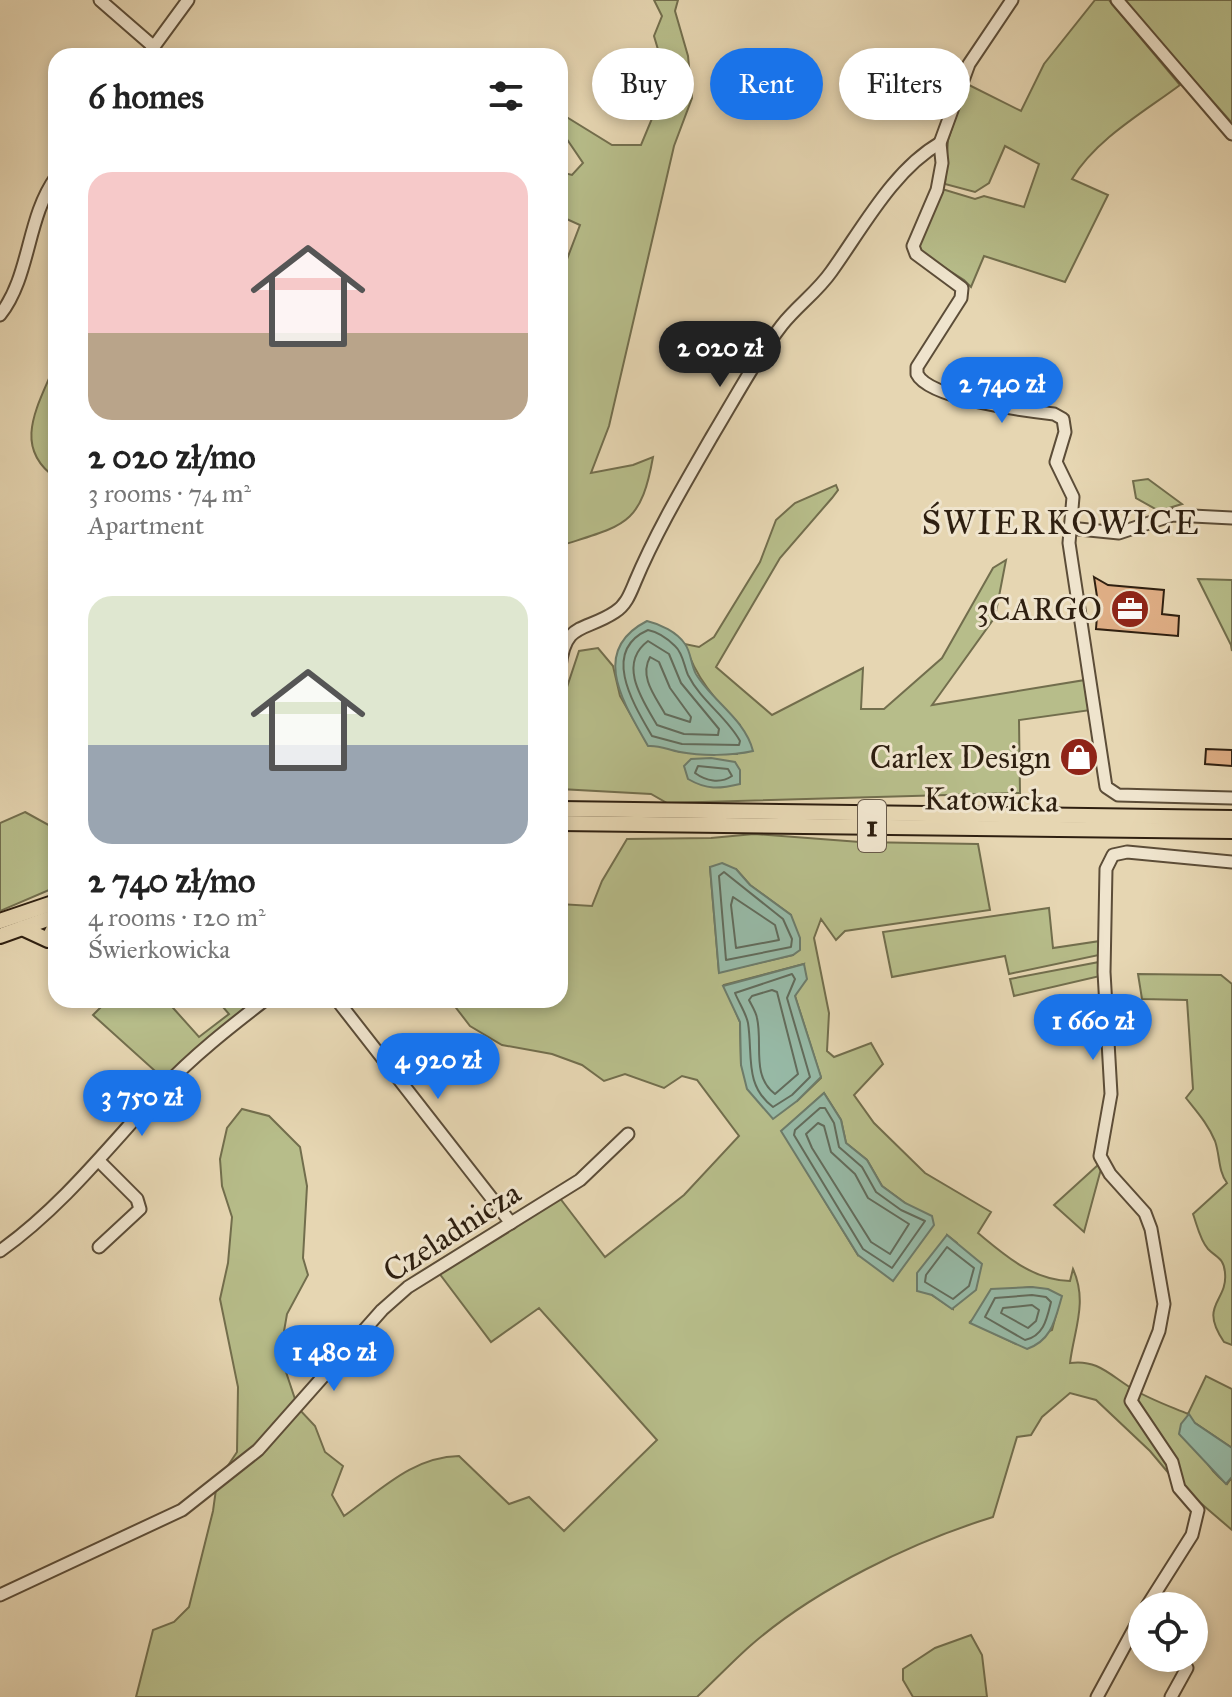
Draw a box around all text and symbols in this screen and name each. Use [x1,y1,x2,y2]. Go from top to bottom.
chip: Buy [592,48,694,120]
chip: Rent [710,48,823,120]
chip: Filters [839,48,970,120]
icon: filters [484,74,528,118]
text: 6 homes [88,76,204,117]
icon: home [236,224,380,368]
pin: 2 020 zł [637,321,803,389]
text: 2 020 zł [677,331,763,363]
pin: 2 740 zł [919,357,1085,425]
text: 2 740 zł [959,367,1045,399]
text: 2 020 zł/mo [88,436,256,477]
text: 3 rooms · 74 m² [88,477,251,509]
district label: ŚWIERKOWICE [921,501,1201,543]
text: Apartment [88,509,204,541]
office icon: 3CARGO [1109,588,1151,630]
place label: 3CARGO [976,590,1102,629]
icon: home [236,648,380,792]
shop icon: Carlex Design [1058,736,1100,778]
place label: Carlex Design [870,738,1051,777]
street label: Katowicka [923,779,1059,821]
road number: 1 [858,800,886,852]
text: 2 740 zł/mo [88,860,255,901]
text: 4 rooms · 120 m² [88,901,266,933]
text: Świerkowicka [88,933,230,965]
pin: 1 660 zł [1010,994,1176,1062]
text: 1 660 zł [1052,1004,1134,1036]
pin: 4 920 zł [355,1033,521,1101]
text: 4 920 zł [395,1043,481,1075]
pin: 3 750 zł [59,1070,225,1138]
text: 3 750 zł [101,1080,183,1112]
street label: Czeladnicza [376,1173,528,1291]
pin: 1 480 zł [251,1325,417,1393]
text: 1 480 zł [292,1335,376,1367]
map controls [1128,1592,1208,1672]
button: locate [1128,1592,1208,1672]

